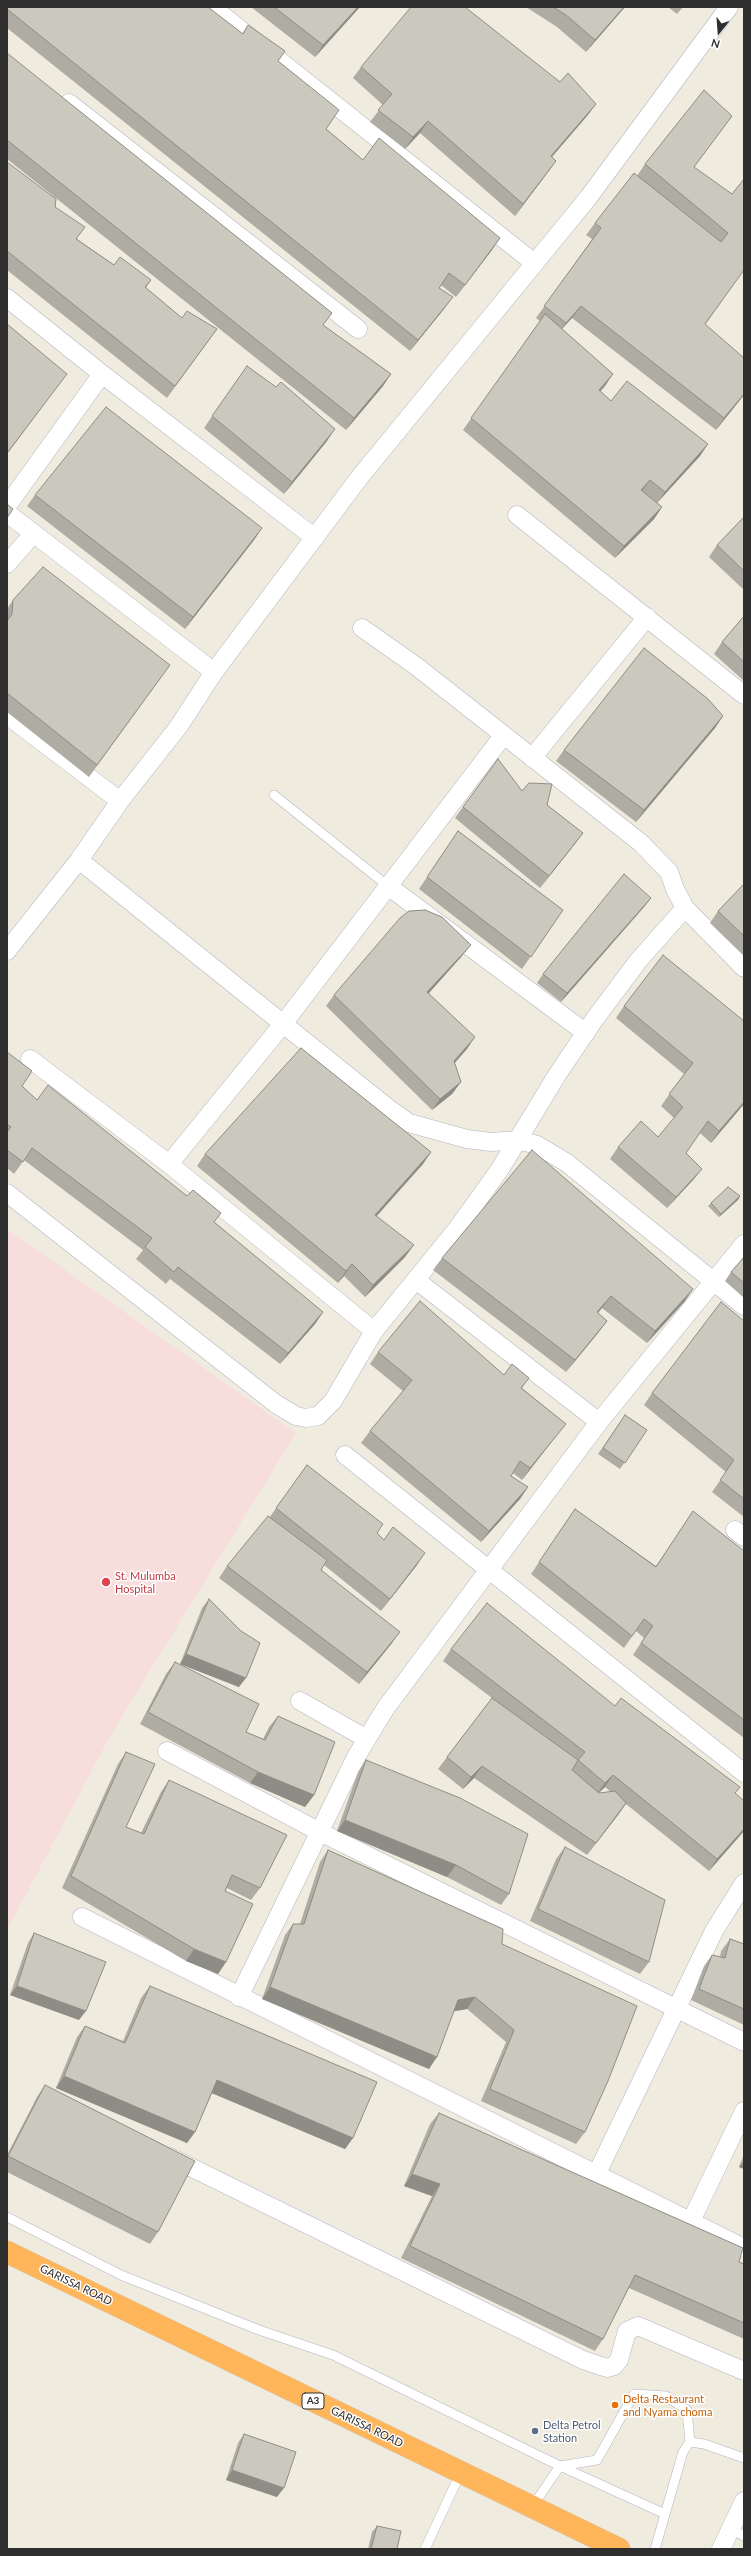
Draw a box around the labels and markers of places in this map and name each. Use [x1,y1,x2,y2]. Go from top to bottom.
place label: St. Mulumba Hospital [115,1569,176,1595]
marker: St. Mulumba Hospital [100,1576,112,1588]
place label: Delta Restaurant and Nyama choma [623,2392,712,2418]
marker: Delta Restaurant and Nyama choma [610,2400,620,2410]
place label: Delta Petrol Station [543,2418,601,2444]
marker: Delta Petrol Station [530,2426,540,2436]

